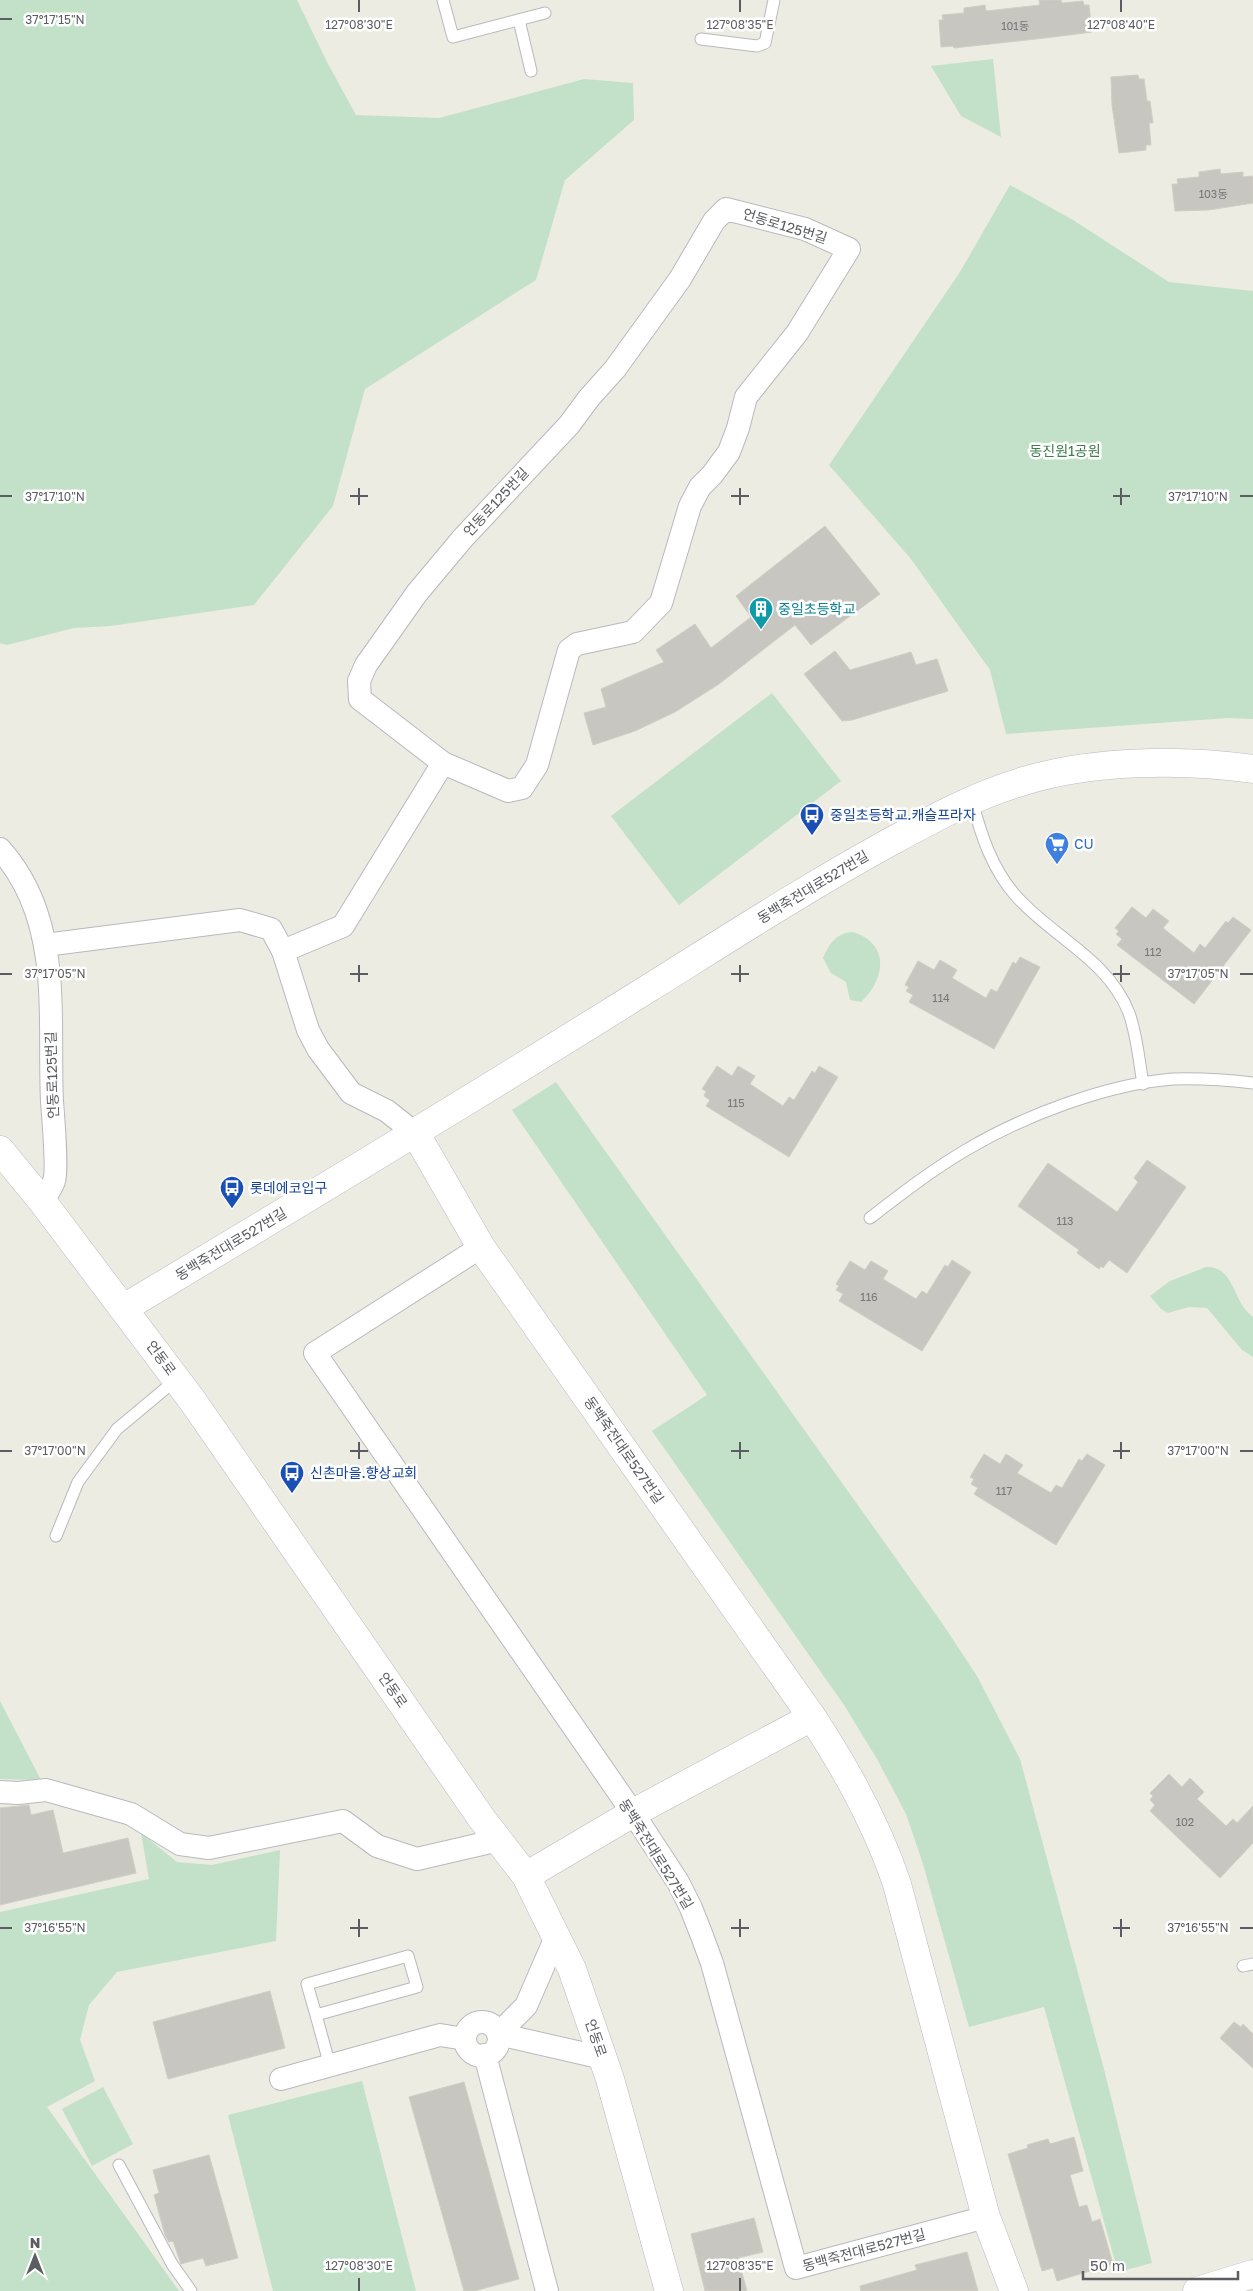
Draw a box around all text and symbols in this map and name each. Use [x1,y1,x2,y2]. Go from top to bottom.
text: 37°17'15"N [25,12,85,27]
text: 127°08'30"E [325,17,393,32]
text: 127°08'35"E [706,17,774,32]
text: 127°08'40"E [1087,17,1155,32]
house number: 101동 [1001,19,1029,32]
house number: 103동 [1199,187,1227,200]
street label: 언동로125번길 [741,205,829,246]
park label: 동진원1공원 [1029,442,1101,459]
street label: 언동로125번길 [460,464,532,539]
text: 37°17'10"N [25,489,85,504]
text: 37°17'10"N [1168,489,1228,504]
building icon: 중일초등학교 [748,596,774,630]
place label: 중일초등학교 [778,600,855,617]
bus stop icon: 중일초등학교.캐슬프라자 [799,802,825,836]
place label: 중일초등학교.캐슬프라자 [830,806,976,823]
supermarket icon: CU [1044,831,1070,865]
place label: CU [1074,835,1094,852]
street label: 동백죽전대로527번길 [754,847,871,926]
house number: 112 [1144,945,1162,958]
text: 37°17'05"N [24,966,86,981]
text: 37°17'05"N [1167,966,1229,981]
house number: 114 [932,991,950,1004]
street label: 언동로125번길 [41,1031,62,1119]
house number: 115 [727,1096,745,1109]
bus stop icon: 롯데에코입구 [219,1175,245,1209]
place label: 롯데에코입구 [250,1179,327,1196]
street label: 동백죽전대로527번길 [172,1204,289,1283]
house number: 113 [1056,1214,1074,1227]
house number: 116 [860,1290,878,1303]
street label: 언동로 [143,1337,180,1378]
street label: 동백죽전대로527번길 [581,1393,668,1506]
text: 37°17'00"N [24,1443,86,1458]
text: 37°17'00"N [1167,1443,1229,1458]
bus stop icon: 신촌마을.향상교회 [279,1460,305,1494]
place label: 신촌마을.향상교회 [310,1464,417,1481]
house number: 117 [996,1484,1012,1497]
street label: 언동로 [375,1669,412,1711]
street label: 동백죽전대로527번길 [616,1796,697,1912]
house number: 102 [1176,1815,1194,1828]
text: 37°16'55"N [24,1920,86,1935]
text: 37°16'55"N [1167,1920,1229,1935]
street label: 언동로 [582,2017,611,2059]
street label: 동백죽전대로527번길 [800,2225,927,2274]
north arrow [10,2231,60,2281]
text: N [30,2234,40,2251]
scale bar [1083,2248,1238,2280]
text: 50 m [1090,2256,1125,2274]
text: 127°08'30"E [325,2258,393,2273]
text: 127°08'35"E [706,2258,774,2273]

